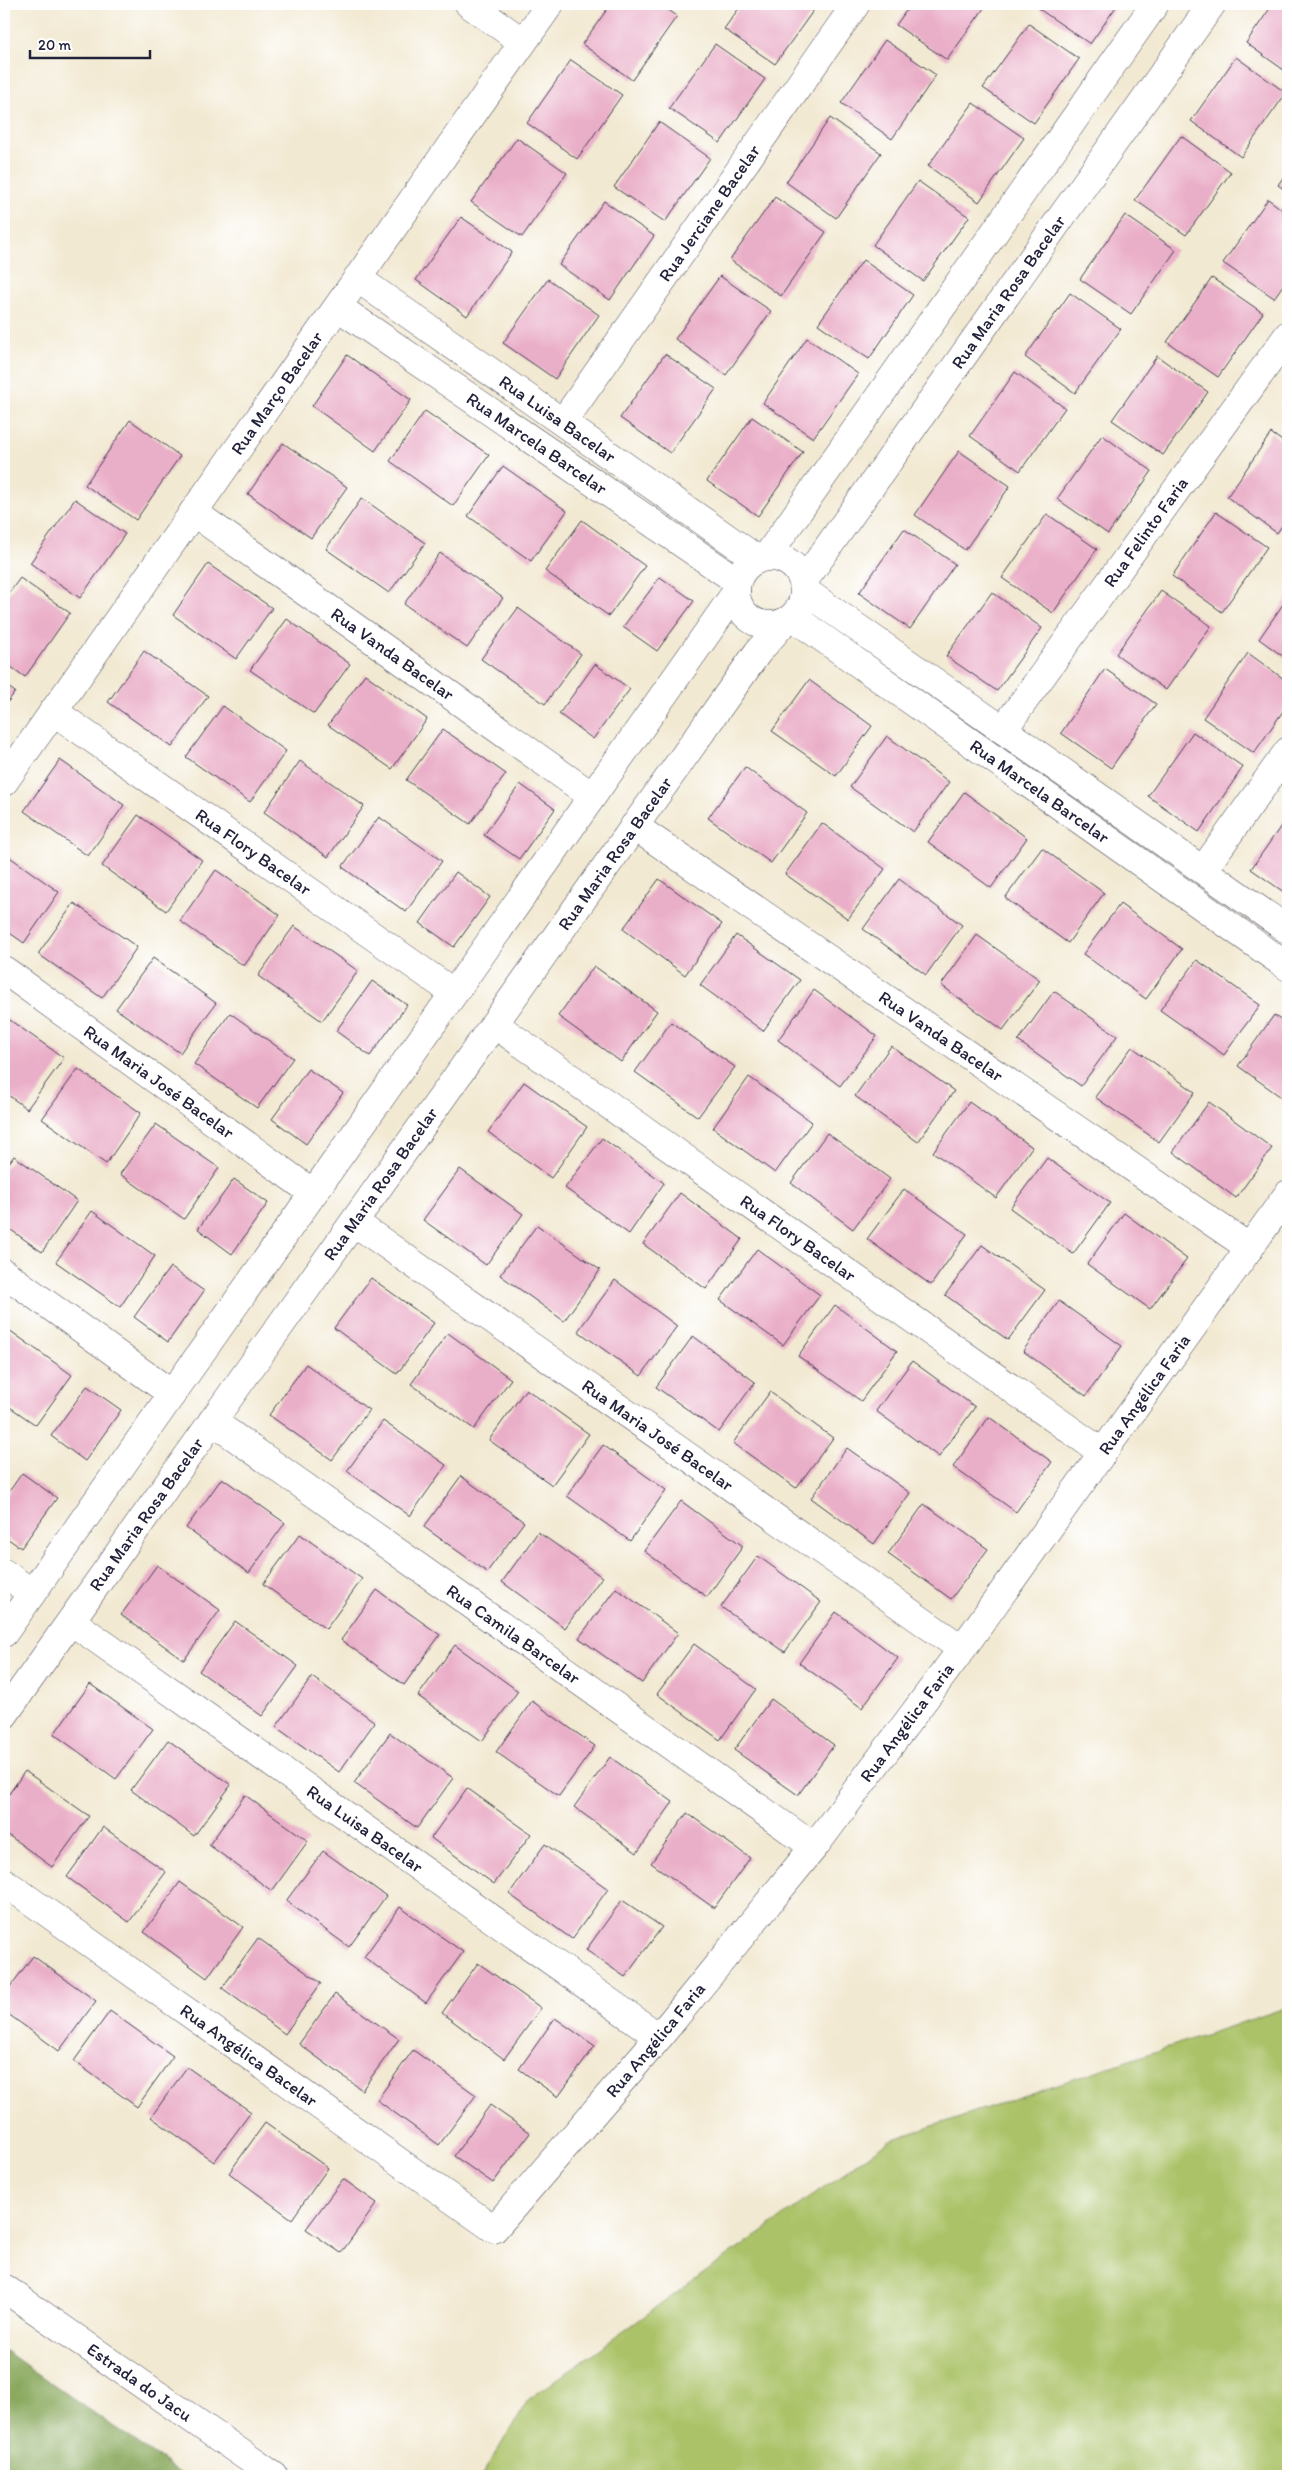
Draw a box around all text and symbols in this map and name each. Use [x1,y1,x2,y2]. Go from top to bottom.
scale bar [30,28,150,60]
text: 20 m [38,36,72,54]
street label: Rua Jerciane Bacelar [654,140,765,286]
street label: Rua Maria Rosa Bacelar [947,211,1070,373]
street label: Rua Março Bacelar [226,327,328,459]
street label: Rua Luisa Bacelar [495,370,621,468]
street label: Rua Marcela Barcelar [462,387,612,500]
street label: Rua Felinto Faria [1099,473,1193,591]
street label: Rua Vanda Bacelar [327,603,459,706]
street label: Rua Marcela Barcelar [966,735,1114,849]
street label: Rua Maria Rosa Bacelar [553,773,677,935]
street label: Rua Flory Bacelar [191,804,316,901]
street label: Rua Vanda Bacelar [874,986,1008,1087]
street label: Rua Maria José Bacelar [79,1020,239,1144]
street label: Rua Maria Rosa Bacelar [319,1103,443,1265]
street label: Rua Flory Bacelar [736,1190,861,1287]
street label: Rua Angélica Faria [1094,1330,1195,1459]
street label: Rua Maria José Bacelar [578,1374,738,1496]
street label: Rua Maria Rosa Bacelar [84,1433,208,1595]
street label: Rua Camila Barcelar [442,1579,585,1689]
street label: Rua Angélica Faria [855,1659,959,1787]
street label: Rua Luisa Bacelar [302,1780,428,1878]
street label: Rua Angélica Faria [601,1978,710,2102]
street label: Rua Angélica Bacelar [176,1999,322,2112]
street label: Estrada do Jacu [83,2338,196,2427]

